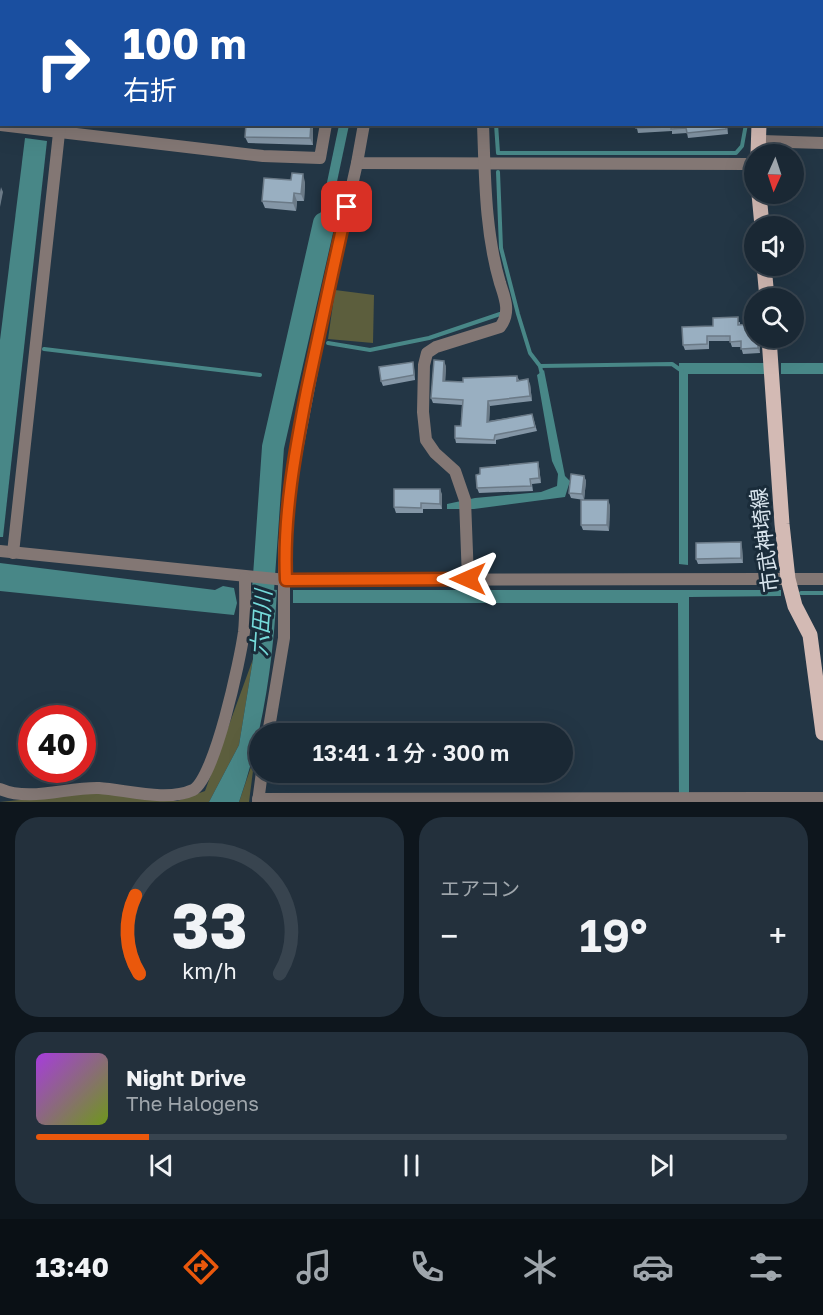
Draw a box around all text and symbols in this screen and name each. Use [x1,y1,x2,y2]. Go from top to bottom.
text: 100 m [123,18,246,68]
icon: right [24,24,102,102]
text: 右折 [123,74,177,106]
north arrow [744,144,804,204]
map controls [744,144,804,348]
pin [321,181,372,232]
icon: arrive [330,190,363,223]
button: sound [744,216,804,276]
button: search [744,288,804,348]
street label: 市武神埼線 [745,486,783,594]
position arrow [436,547,500,611]
water label: 六田川 [245,587,276,657]
speed limit sign: 40 [18,705,96,783]
text: 13:41 · 1 分 · 300 m [313,739,509,766]
text: エアコン [440,876,520,900]
text: 33 [171,887,248,962]
text: 19° [579,908,648,962]
text: − [440,916,458,955]
text: + [769,916,787,955]
text: km/h [182,958,237,984]
text: Night Drive [126,1064,246,1091]
text: The Halogens [126,1091,259,1115]
icon: previous [145,1149,178,1182]
icon: pause [395,1149,428,1182]
icon: next [645,1149,678,1182]
icon: directions [180,1246,222,1288]
icon: music [293,1246,335,1288]
icon: phone [406,1246,448,1288]
icon: climate [519,1246,561,1288]
icon: car [632,1246,674,1288]
icon: filters [745,1246,787,1288]
text: 13:40 [36,1251,109,1283]

